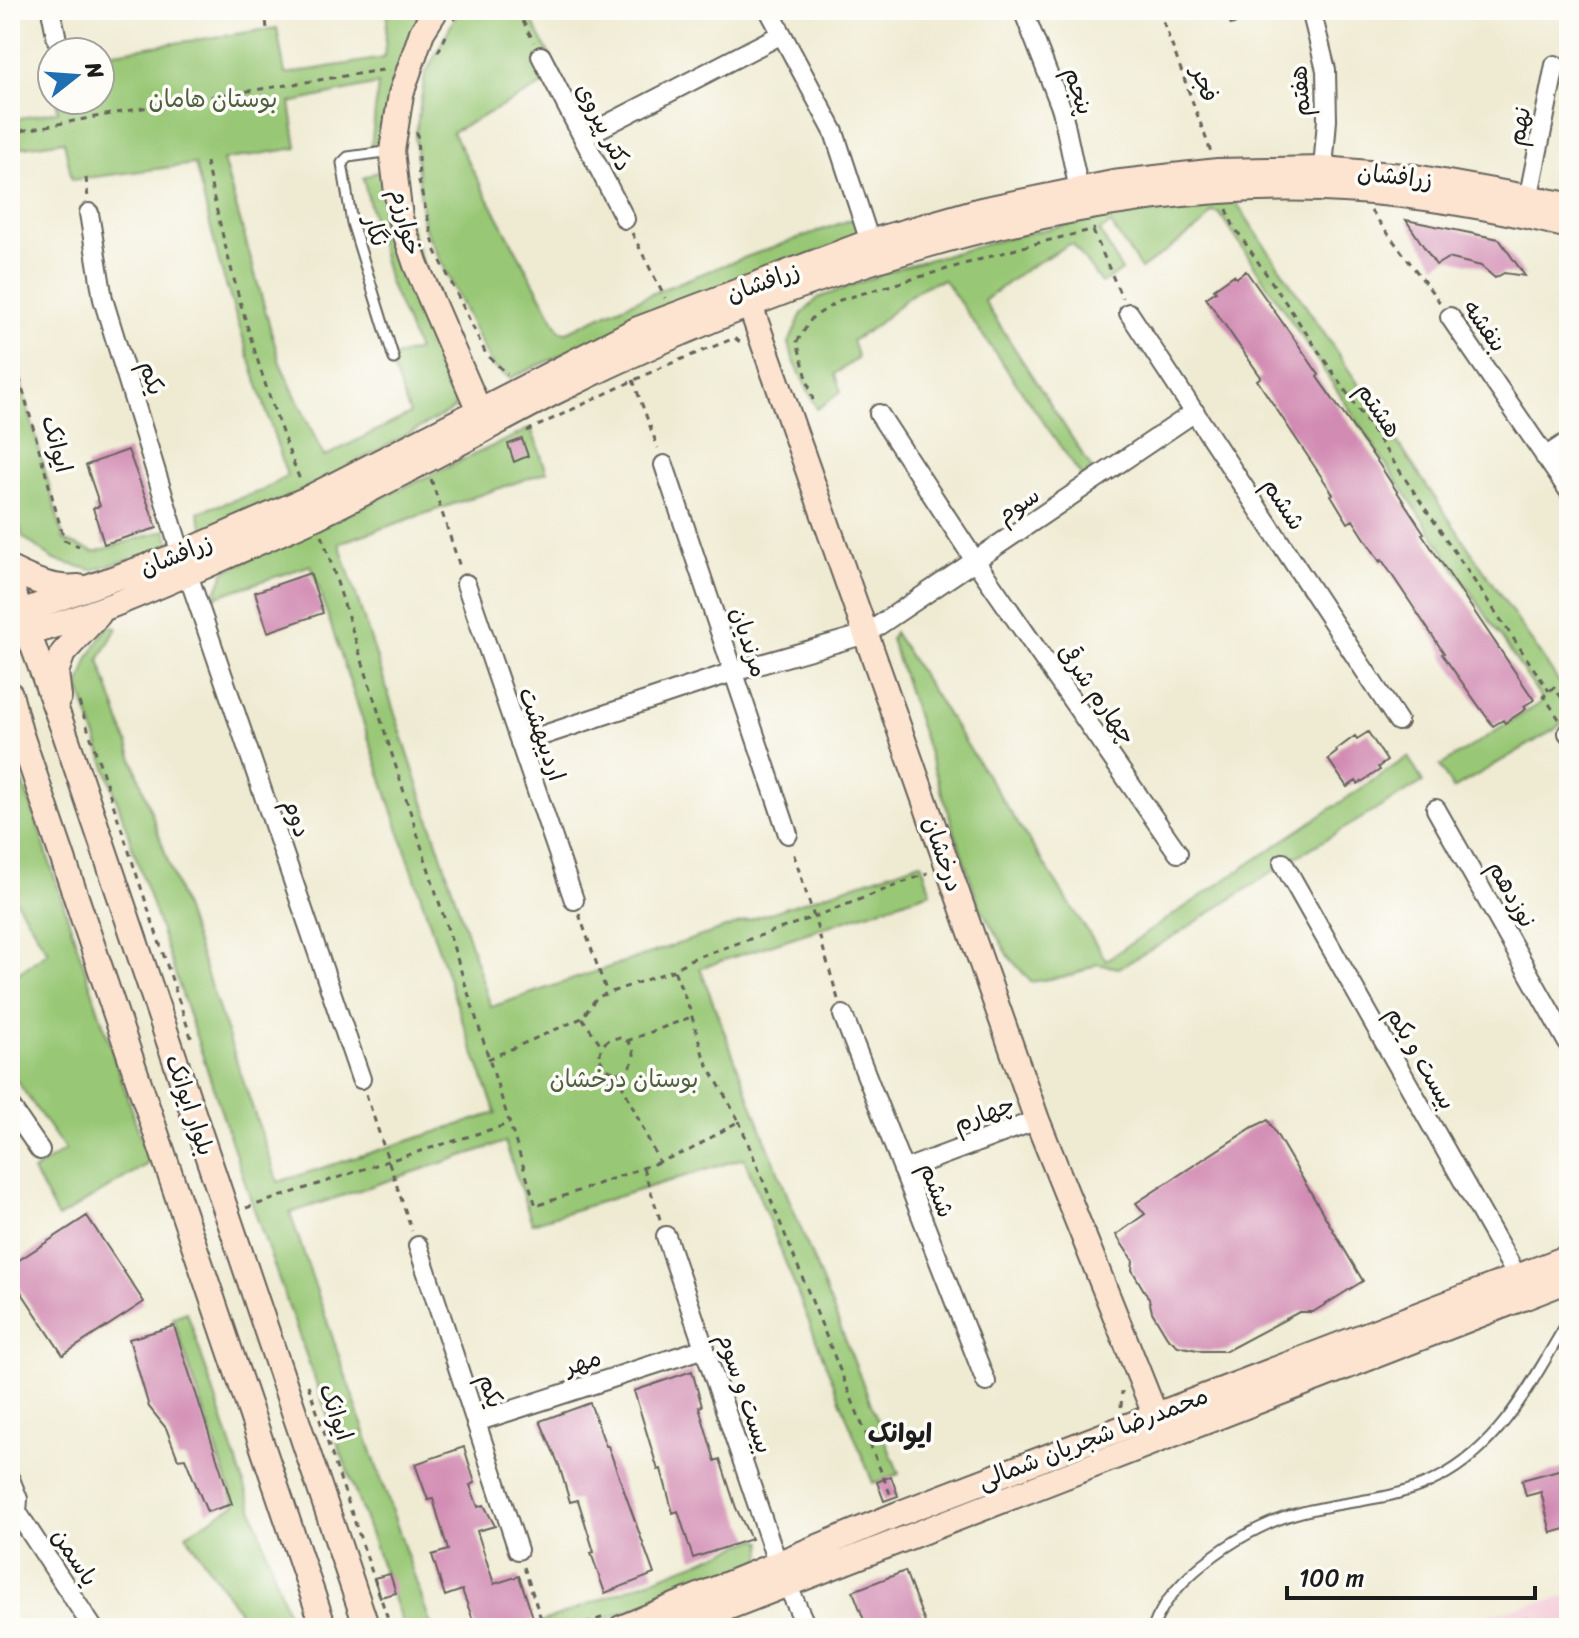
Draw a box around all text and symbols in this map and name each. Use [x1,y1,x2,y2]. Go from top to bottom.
north arrow [36,36,116,116]
text: N [73,56,116,84]
street label: فجر [1178,58,1231,108]
street label: پنجم [1052,62,1106,120]
street label: هفتم [1277,64,1323,118]
street label: دکتر پیروی [564,75,644,179]
park label: بوستان هامان [149,78,277,120]
street label: نهم [1495,103,1543,149]
street label: زرافشان [1355,151,1435,201]
street label: خوارزم [378,184,434,260]
street label: نگار [351,208,400,252]
street label: زرافشان [720,249,806,315]
street label: بنفشه [1451,291,1519,361]
street label: یکم [127,356,177,400]
street label: هشتم [1345,373,1413,447]
street label: ایوانک [29,410,85,478]
street label: ششم [1251,469,1317,539]
street label: سوم [987,475,1049,535]
street label: زرافشان [133,521,219,589]
street label: مرنديان [718,601,780,683]
street label: چهارم شرقی [1046,634,1148,754]
street label: اردیبهشت [506,681,578,787]
street label: دوم [271,793,323,843]
street label: درخشان [911,811,975,897]
street label: نوزدهم [1476,852,1548,936]
street label: بیست و یکم [1374,998,1468,1118]
street label: بلوار ایوانک [153,1049,227,1161]
park label: بوستان درخشان [549,1058,699,1100]
street label: چهارم [947,1083,1021,1145]
street label: ششم [907,1156,967,1224]
street label: بیست و سوم [705,1327,785,1459]
street label: مهر [557,1336,607,1388]
street label: یکم [466,1368,516,1414]
street label: محمدرضا شجریان شمالی [971,1375,1215,1501]
street label: ایوانک [307,1378,365,1446]
district label: ایوانک [868,1410,932,1456]
street label: یاسمن [40,1519,110,1595]
scale bar [1287,1550,1535,1600]
text: 100 m [1299,1557,1364,1599]

